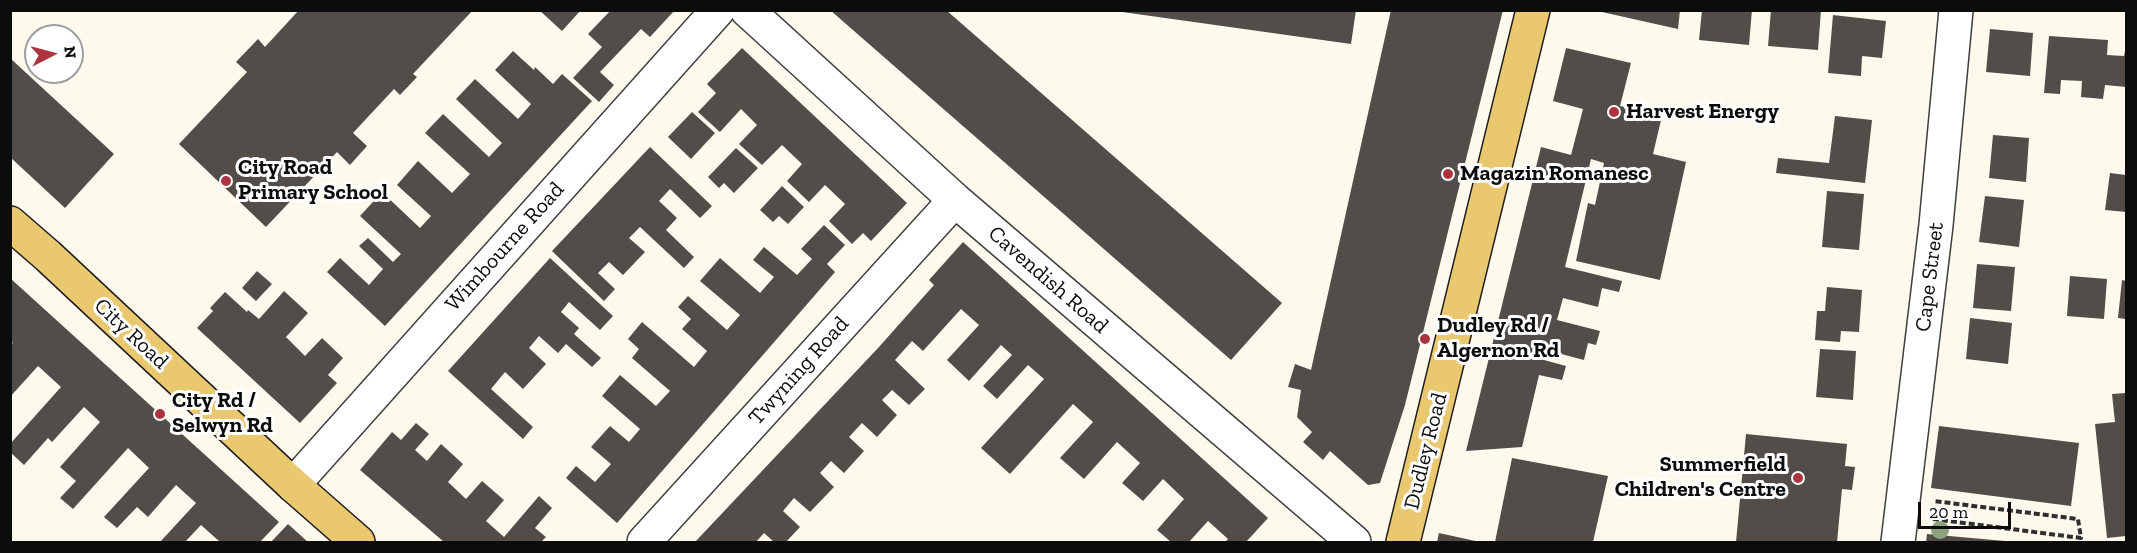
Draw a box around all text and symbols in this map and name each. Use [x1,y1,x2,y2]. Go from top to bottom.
north arrow [24,24,84,84]
text: N [60,45,80,59]
place label: Harvest Energy [1626,99,1779,125]
marker: Harvest Energy [1607,105,1621,119]
place label: City Road Primary School [238,155,388,206]
place label: Magazin Romanesc [1460,161,1649,187]
marker: Magazin Romanesc [1441,167,1455,181]
marker: City Road Primary School [219,174,233,188]
street label: Wimbourne Road [440,177,570,317]
street label: Cavendish Road [982,221,1114,339]
street label: Cape Street [1910,221,1950,333]
street label: City Road [88,293,174,375]
street label: Twyning Road [743,311,855,431]
place label: Dudley Rd / Algernon Rd [1437,313,1559,364]
marker: Dudley Rd / Algernon Rd [1418,332,1432,346]
place label: City Rd / Selwyn Rd [172,388,273,440]
street label: Dudley Road [1399,390,1453,512]
marker: City Rd / Selwyn Rd [153,407,167,421]
place label: Summerfield Children's Centre [1615,452,1786,504]
marker: Summerfield Children's Centre [1791,471,1805,485]
scale bar [1921,490,2014,528]
text: 20 m [1929,501,1968,523]

